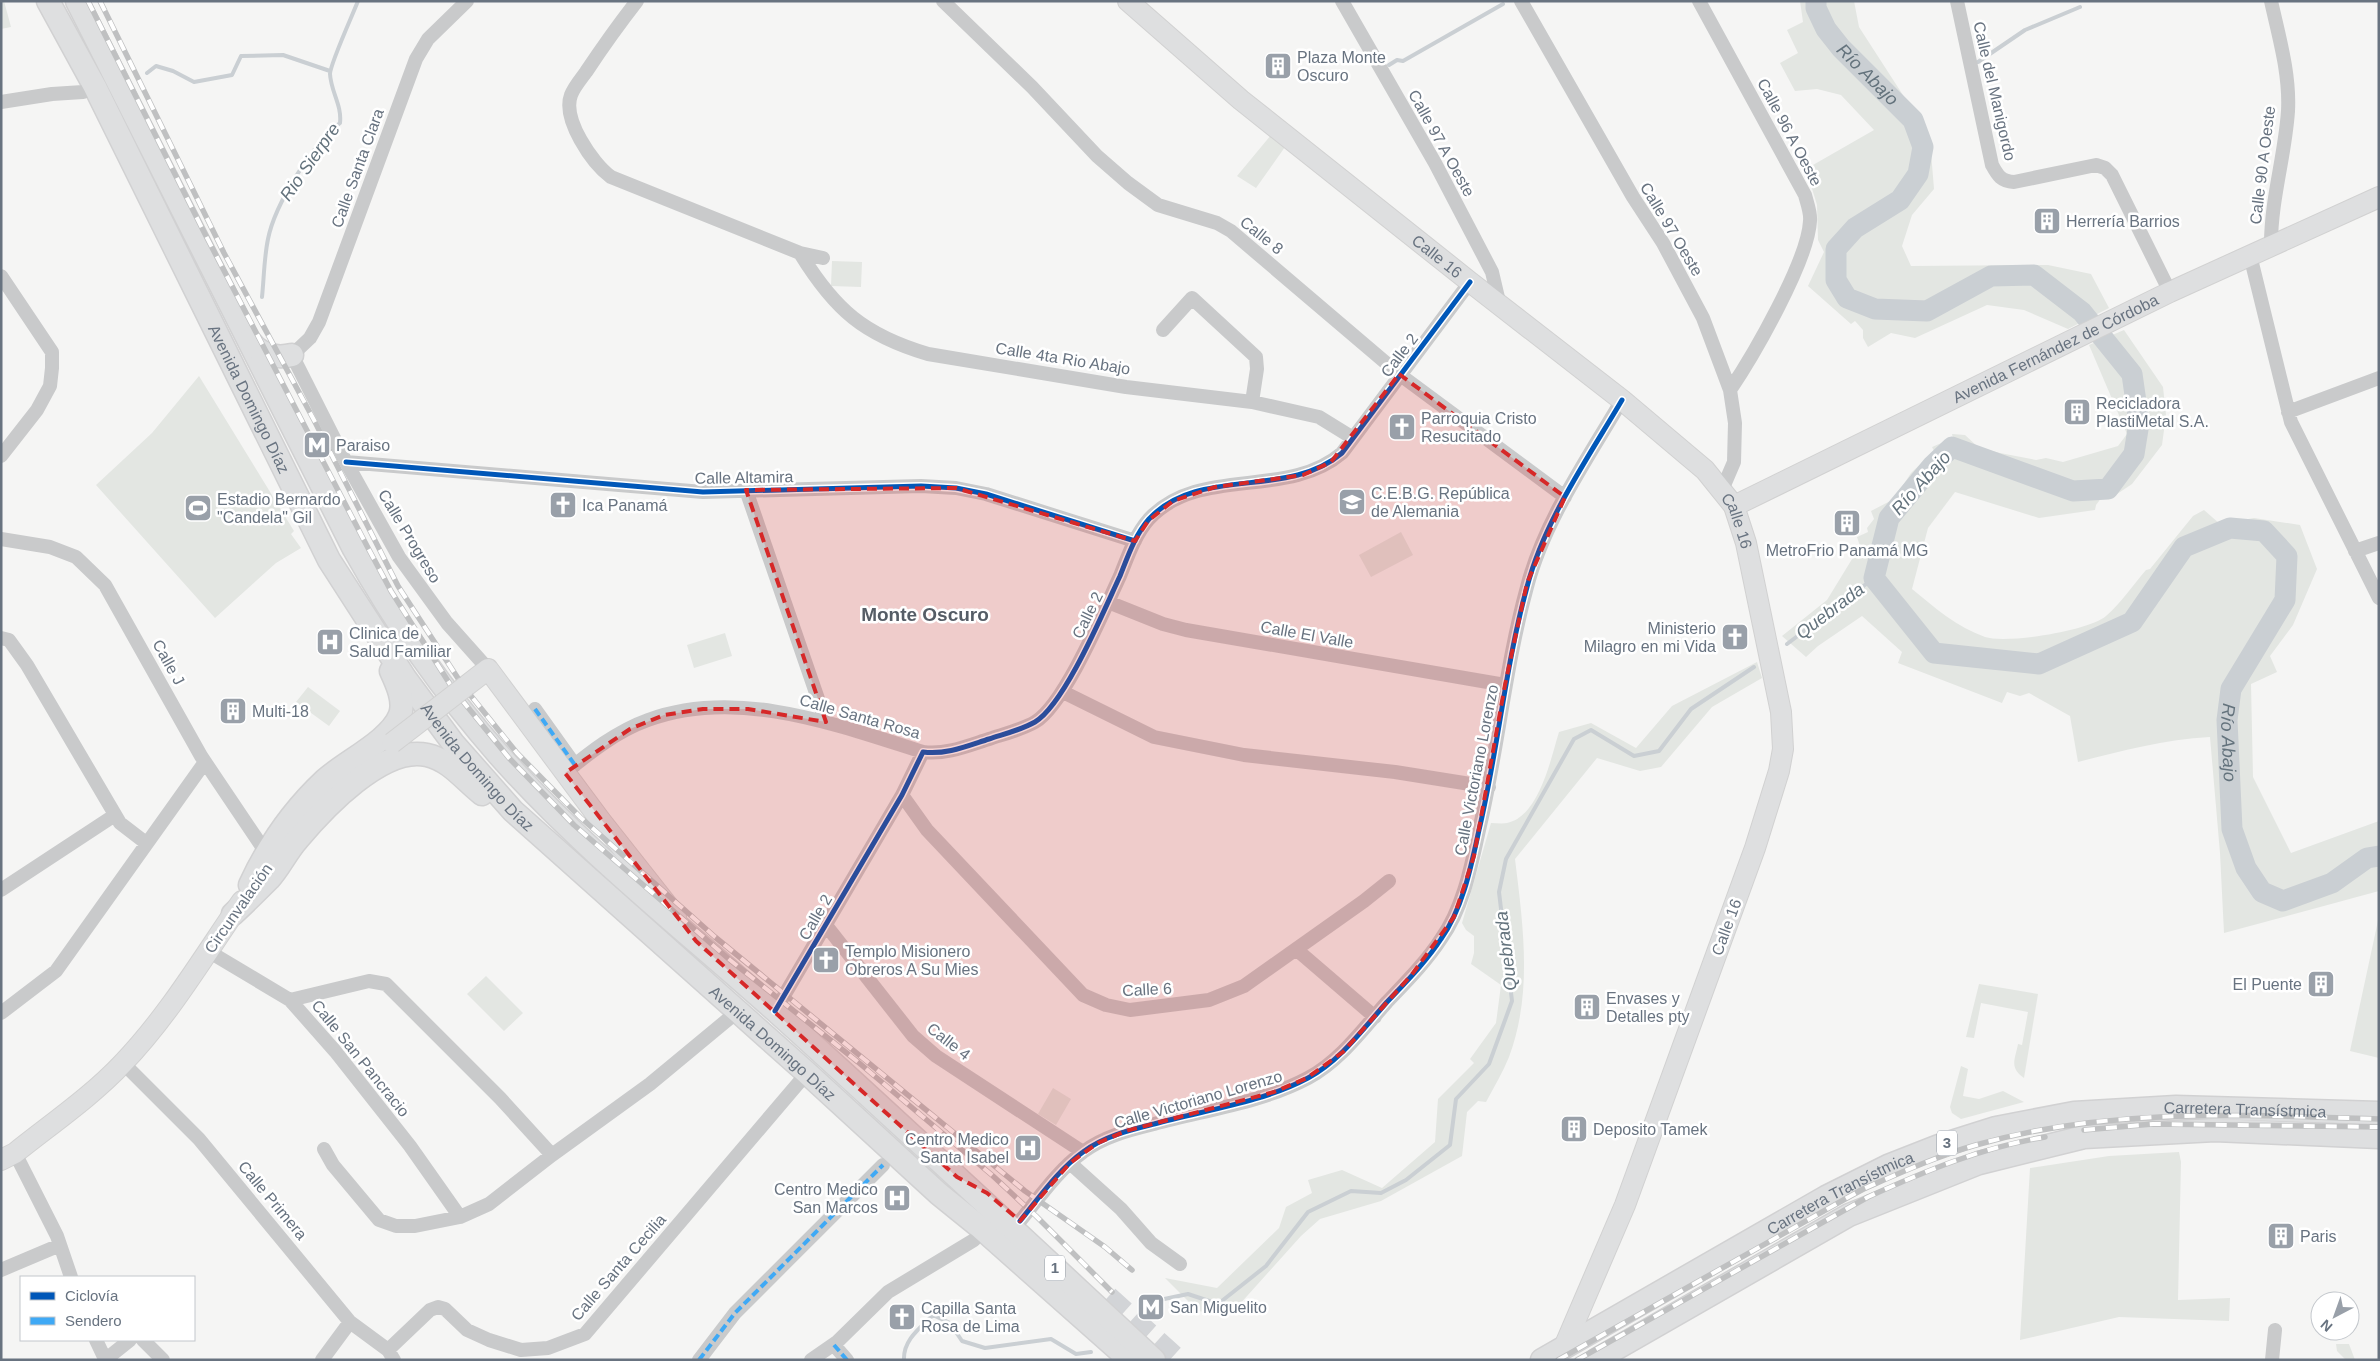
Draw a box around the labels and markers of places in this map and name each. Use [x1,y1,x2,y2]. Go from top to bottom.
place label: Plaza Monte Oscuro [1297,49,1386,84]
building icon: Plaza Monte Oscuro [1263,51,1293,81]
building icon: Herrería Barrios [2032,206,2062,236]
place label: Herrería Barrios [2066,213,2180,230]
place label: Recicladora PlastiMetal S.A. [2096,395,2209,430]
building icon: Recicladora PlastiMetal S.A. [2062,397,2092,427]
place label: Parroquia Cristo Resucitado [1421,410,1537,445]
church icon: Parroquia Cristo Resucitado [1387,412,1417,442]
metro station icon: Paraiso [302,430,332,460]
place label: Paraiso [336,437,390,454]
place label: C.E.B.G. República de Alemania [1371,485,1510,520]
school or university icon: C.E.B.G. República de Alemania [1337,487,1367,517]
church icon: Ica Panamá [548,490,578,520]
place label: Estadio Bernardo "Candela" Gil [217,491,341,526]
sports icon: Estadio Bernardo "Candela" Gil [183,493,213,523]
place label: Ica Panamá [582,497,667,514]
building icon: MetroFrio Panamá MG [1832,508,1862,538]
place label: MetroFrio Panamá MG [1766,542,1928,559]
place label: Ministerio Milagro en mi Vida [1584,620,1716,655]
church icon: Ministerio Milagro en mi Vida [1720,622,1750,652]
place label: Clinica de Salud Familiar [349,625,452,660]
hospital icon: Clinica de Salud Familiar [315,627,345,657]
building icon: Multi-18 [218,696,248,726]
place label: Multi-18 [252,703,309,720]
place label: Templo Misionero Obreros A Su Mies [845,943,978,978]
church icon: Templo Misionero Obreros A Su Mies [811,945,841,975]
building icon: El Puente [2306,969,2336,999]
place label: El Puente [2233,976,2302,993]
place label: Envases y Detalles pty [1606,990,1690,1025]
building icon: Envases y Detalles pty [1572,992,1602,1022]
building icon: Deposito Tamek [1559,1114,1589,1144]
place label: Deposito Tamek [1593,1121,1708,1138]
place label: Centro Medico Santa Isabel [905,1131,1009,1166]
hospital icon: Centro Medico Santa Isabel [1013,1133,1043,1163]
place label: Centro Medico San Marcos [774,1181,878,1216]
hospital icon: Centro Medico San Marcos [882,1183,912,1213]
building icon: Paris [2266,1221,2296,1251]
place label: Paris [2300,1228,2336,1245]
metro station icon: San Miguelito [1136,1292,1166,1322]
place label: San Miguelito [1170,1299,1267,1316]
place label: Capilla Santa Rosa de Lima [921,1300,1020,1335]
church icon: Capilla Santa Rosa de Lima [887,1302,917,1332]

